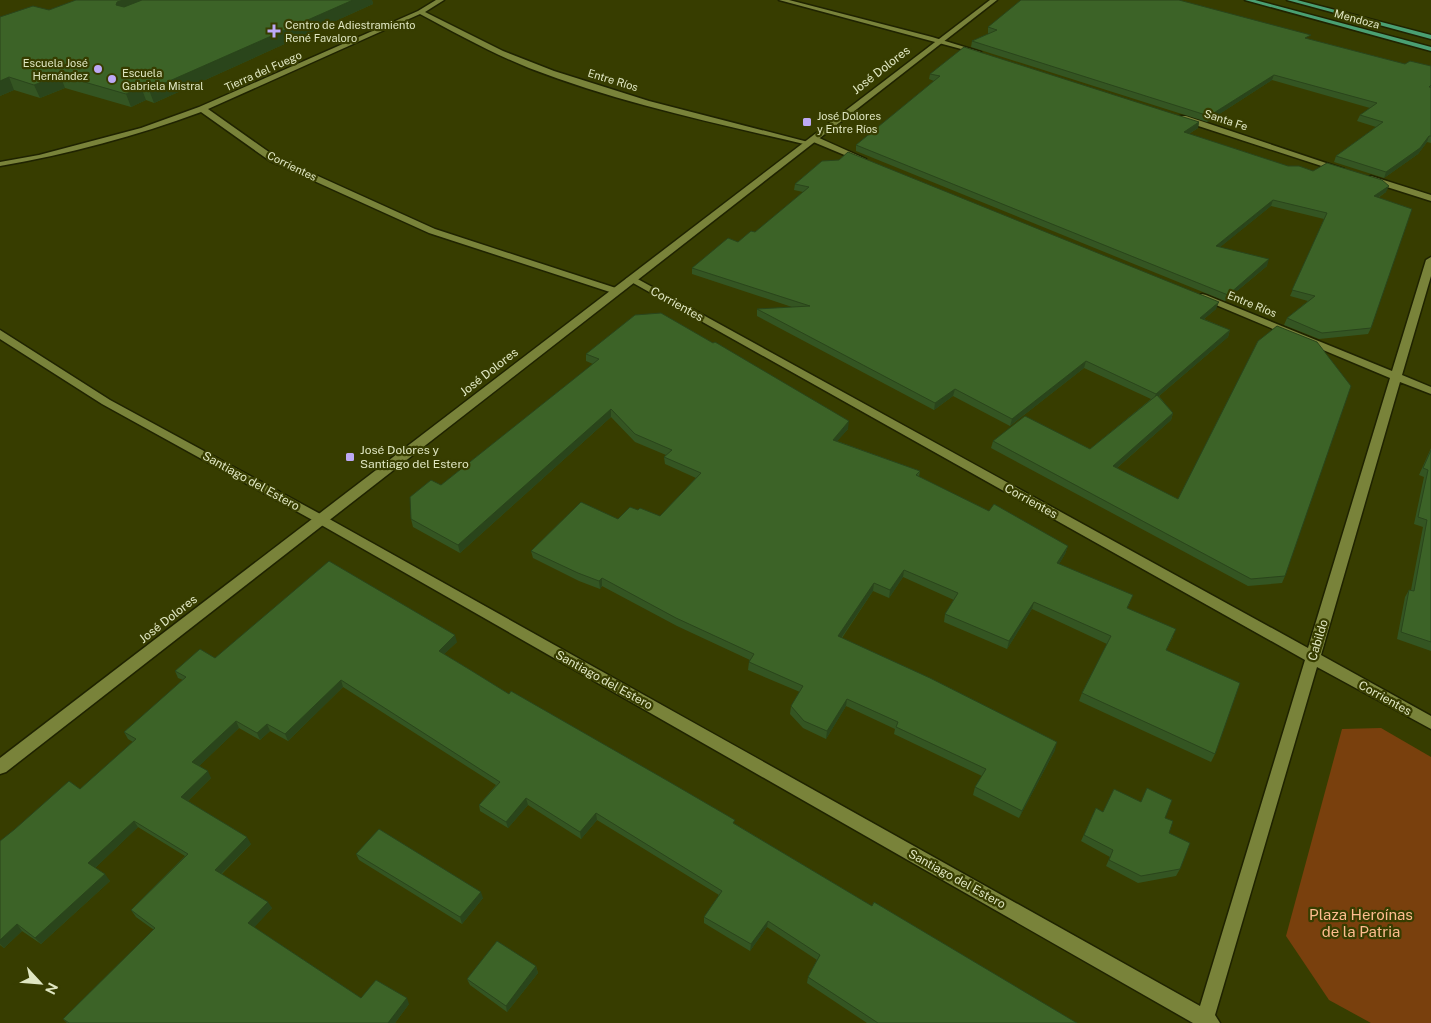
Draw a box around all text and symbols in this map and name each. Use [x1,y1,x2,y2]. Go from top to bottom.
street label: Mendoza [1333,7,1381,31]
place label: Centro de Adiestramiento René Favaloro [285,19,416,44]
marker: Centro de Adiestramiento René Favaloro [267,24,281,38]
street label: José Dolores [849,43,913,97]
street label: Tierra del Fuego [223,49,303,93]
place label: Escuela José Hernández [23,57,88,82]
marker: Escuela José Hernández [92,63,104,75]
place label: Escuela Gabriela Mistral [122,67,204,92]
street label: Entre Ríos [586,67,640,93]
marker: Escuela Gabriela Mistral [106,73,118,85]
street label: Santa Fe [1203,107,1249,133]
place label: José Dolores y Entre Ríos [817,110,881,135]
marker: José Dolores y Entre Ríos [801,116,813,128]
street label: Corrientes [265,149,319,183]
street label: Corrientes [648,284,706,324]
street label: Entre Ríos [1226,289,1279,319]
street label: José Dolores [457,345,521,399]
place label: José Dolores y Santiago del Estero [360,443,469,471]
street label: Santiago del Estero [200,449,302,514]
marker: José Dolores y Santiago del Estero [344,451,356,463]
street label: Corrientes [1002,481,1060,521]
street label: José Dolores [136,592,200,646]
street label: Cabildo [1305,618,1331,662]
street label: Santiago del Estero [553,648,655,713]
street label: Corrientes [1356,678,1414,718]
street label: Santiago del Estero [906,847,1008,912]
park label: Plaza Heroínas de la Patria [1309,906,1413,940]
north arrow [15,958,65,1008]
text: N [42,980,61,997]

